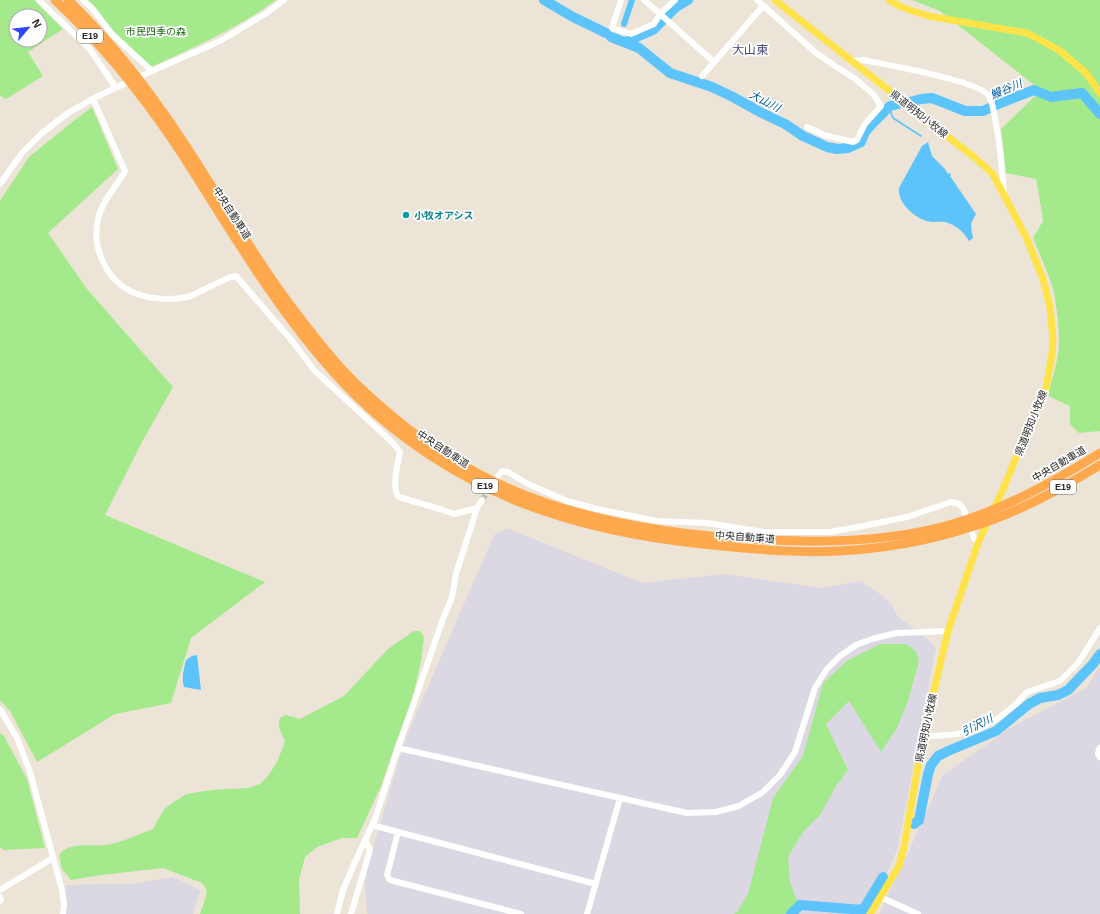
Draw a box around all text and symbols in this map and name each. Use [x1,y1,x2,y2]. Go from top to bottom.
north arrow [8,8,48,48]
text: N [30,17,44,30]
park label: 市民四季の森 [126,26,186,37]
road number: E19 [77,29,103,43]
district label: 大山東 [732,43,768,57]
water label: 鰻谷川 [988,77,1024,101]
water label: 大山川 [748,88,783,115]
street label: 県道明知小牧線 [888,88,950,140]
street label: 中央自動車道 [211,185,253,241]
marker: 小牧オアシス [401,210,411,220]
place label: 小牧オアシス [414,210,474,221]
street label: 県道明知小牧線 [1013,388,1049,458]
street label: 中央自動車道 [415,428,471,470]
street label: 中央自動車道 [1030,444,1088,484]
road number: E19 [472,479,498,493]
road number: E19 [1050,480,1076,494]
street label: 中央自動車道 [715,529,775,545]
street label: 県道明知小牧線 [913,693,939,763]
water label: 引沢川 [960,712,995,738]

